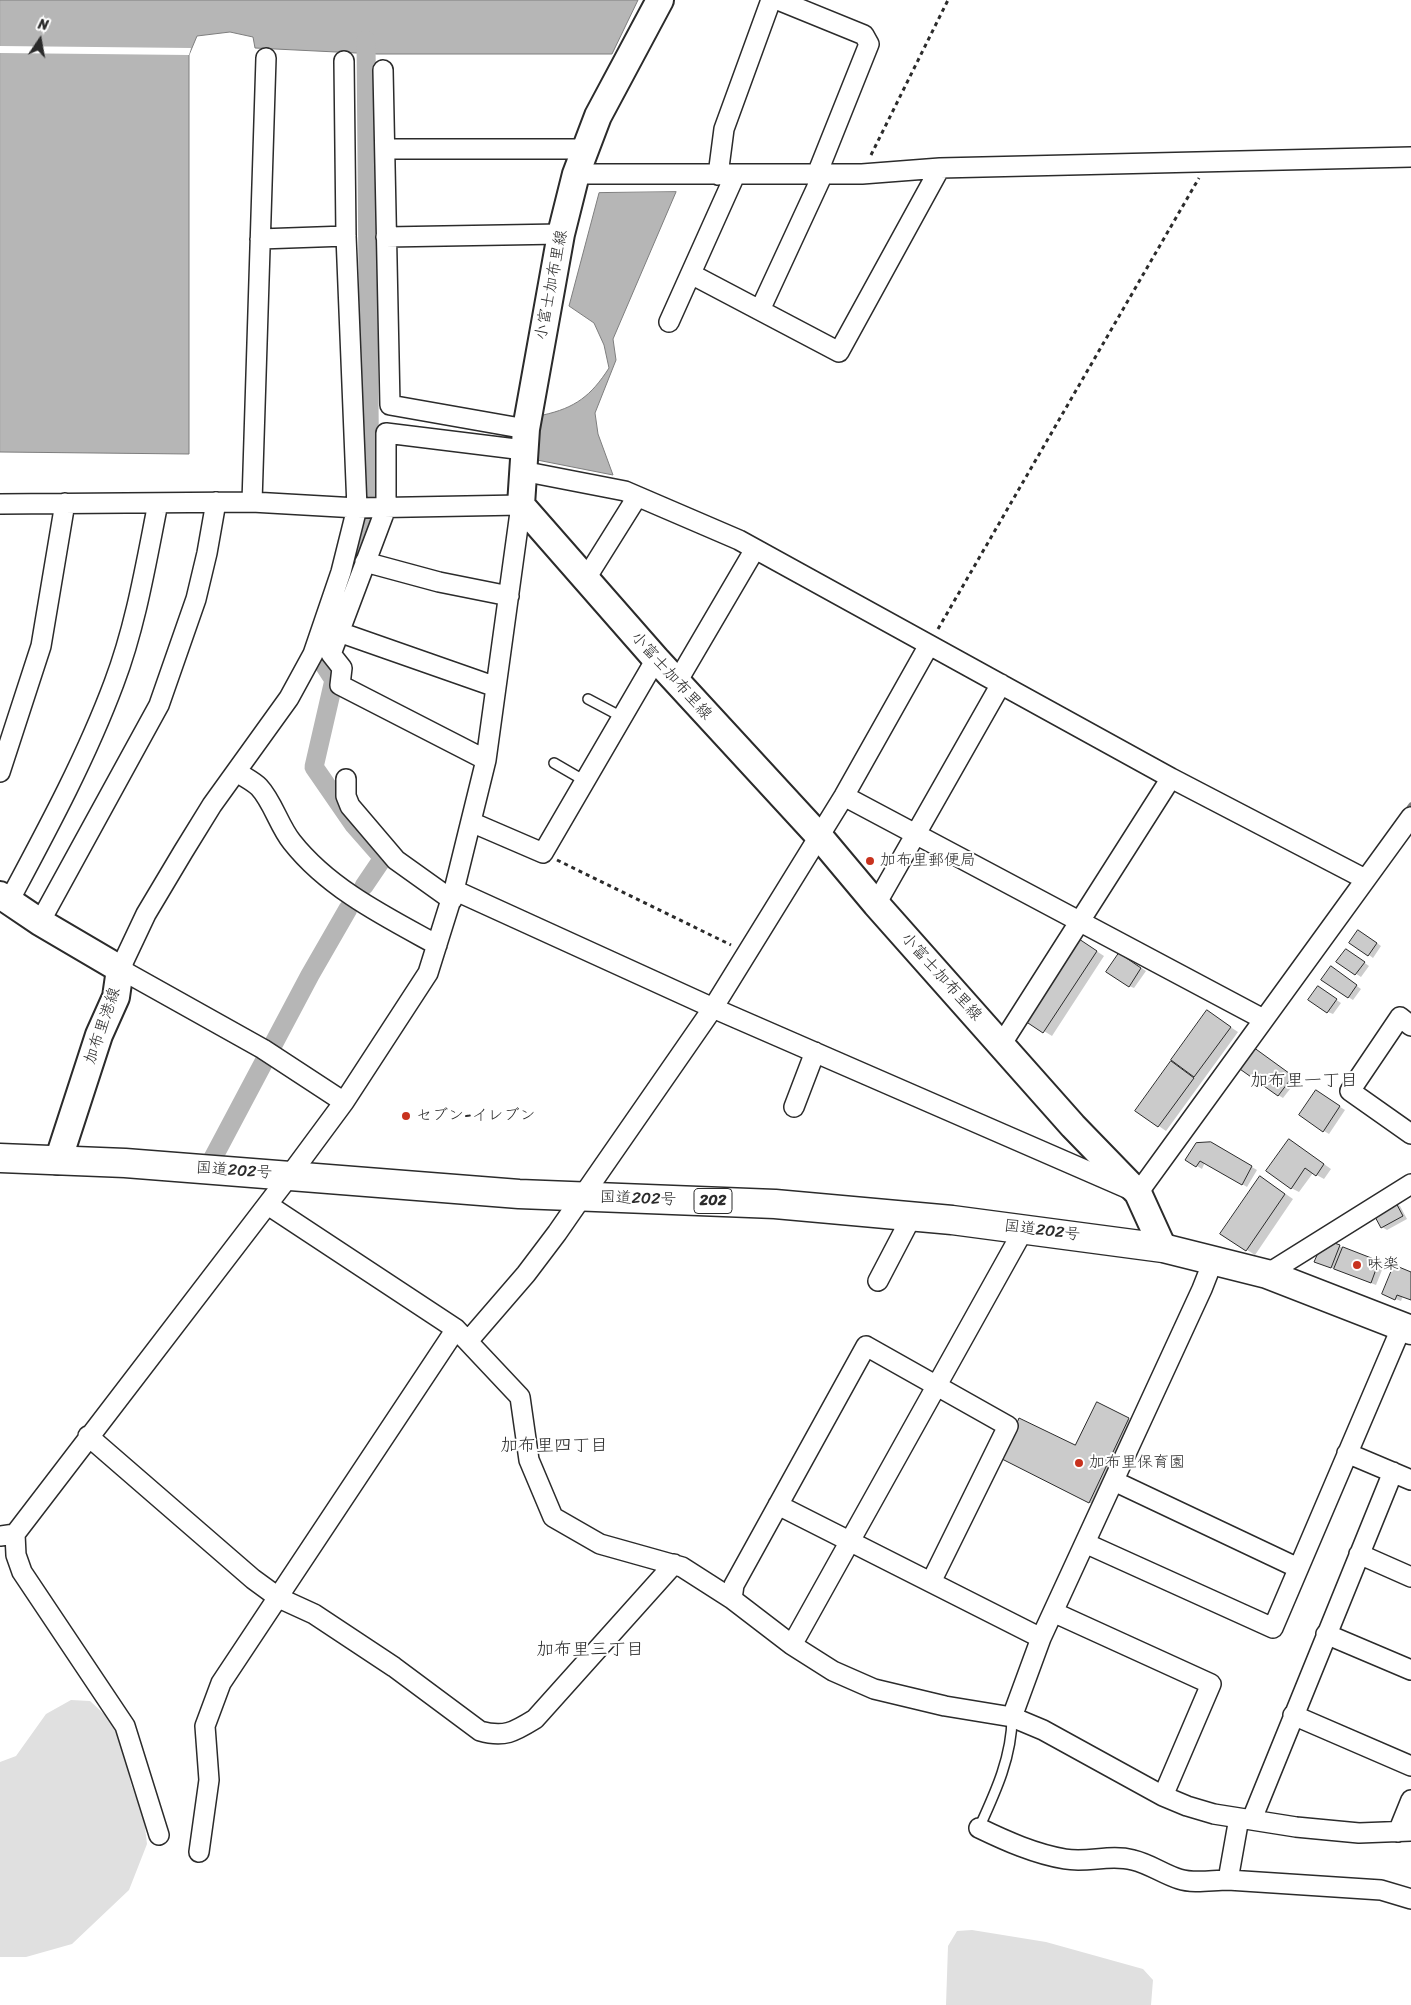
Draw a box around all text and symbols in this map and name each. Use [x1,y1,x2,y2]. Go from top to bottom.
text: N [36,12,51,38]
north arrow [15,15,65,65]
street label: 小富士加布里線 [532,228,572,342]
street label: 小富士加布里線 [626,628,716,724]
place label: 加布里郵便局 [880,851,976,871]
marker: 加布里郵便局 [864,855,876,867]
street label: 小富士加布里線 [896,929,986,1025]
street label: 加布里港線 [81,985,125,1067]
district label: 加布里一丁目 [1250,1070,1358,1092]
place label: セブン-イレブン [416,1106,535,1126]
marker: セブン-イレブン [400,1110,412,1122]
street label: 国道202号 [195,1159,273,1183]
street label: 国道202号 [599,1188,677,1210]
road number: 202 [694,1188,732,1214]
street label: 国道202号 [1003,1217,1081,1245]
place label: 味楽 [1367,1255,1399,1275]
marker: 味楽 [1351,1259,1363,1271]
district label: 加布里四丁目 [500,1435,608,1457]
place label: 加布里保育園 [1089,1453,1185,1473]
marker: 加布里保育園 [1073,1457,1085,1469]
district label: 加布里三丁目 [536,1639,644,1661]

